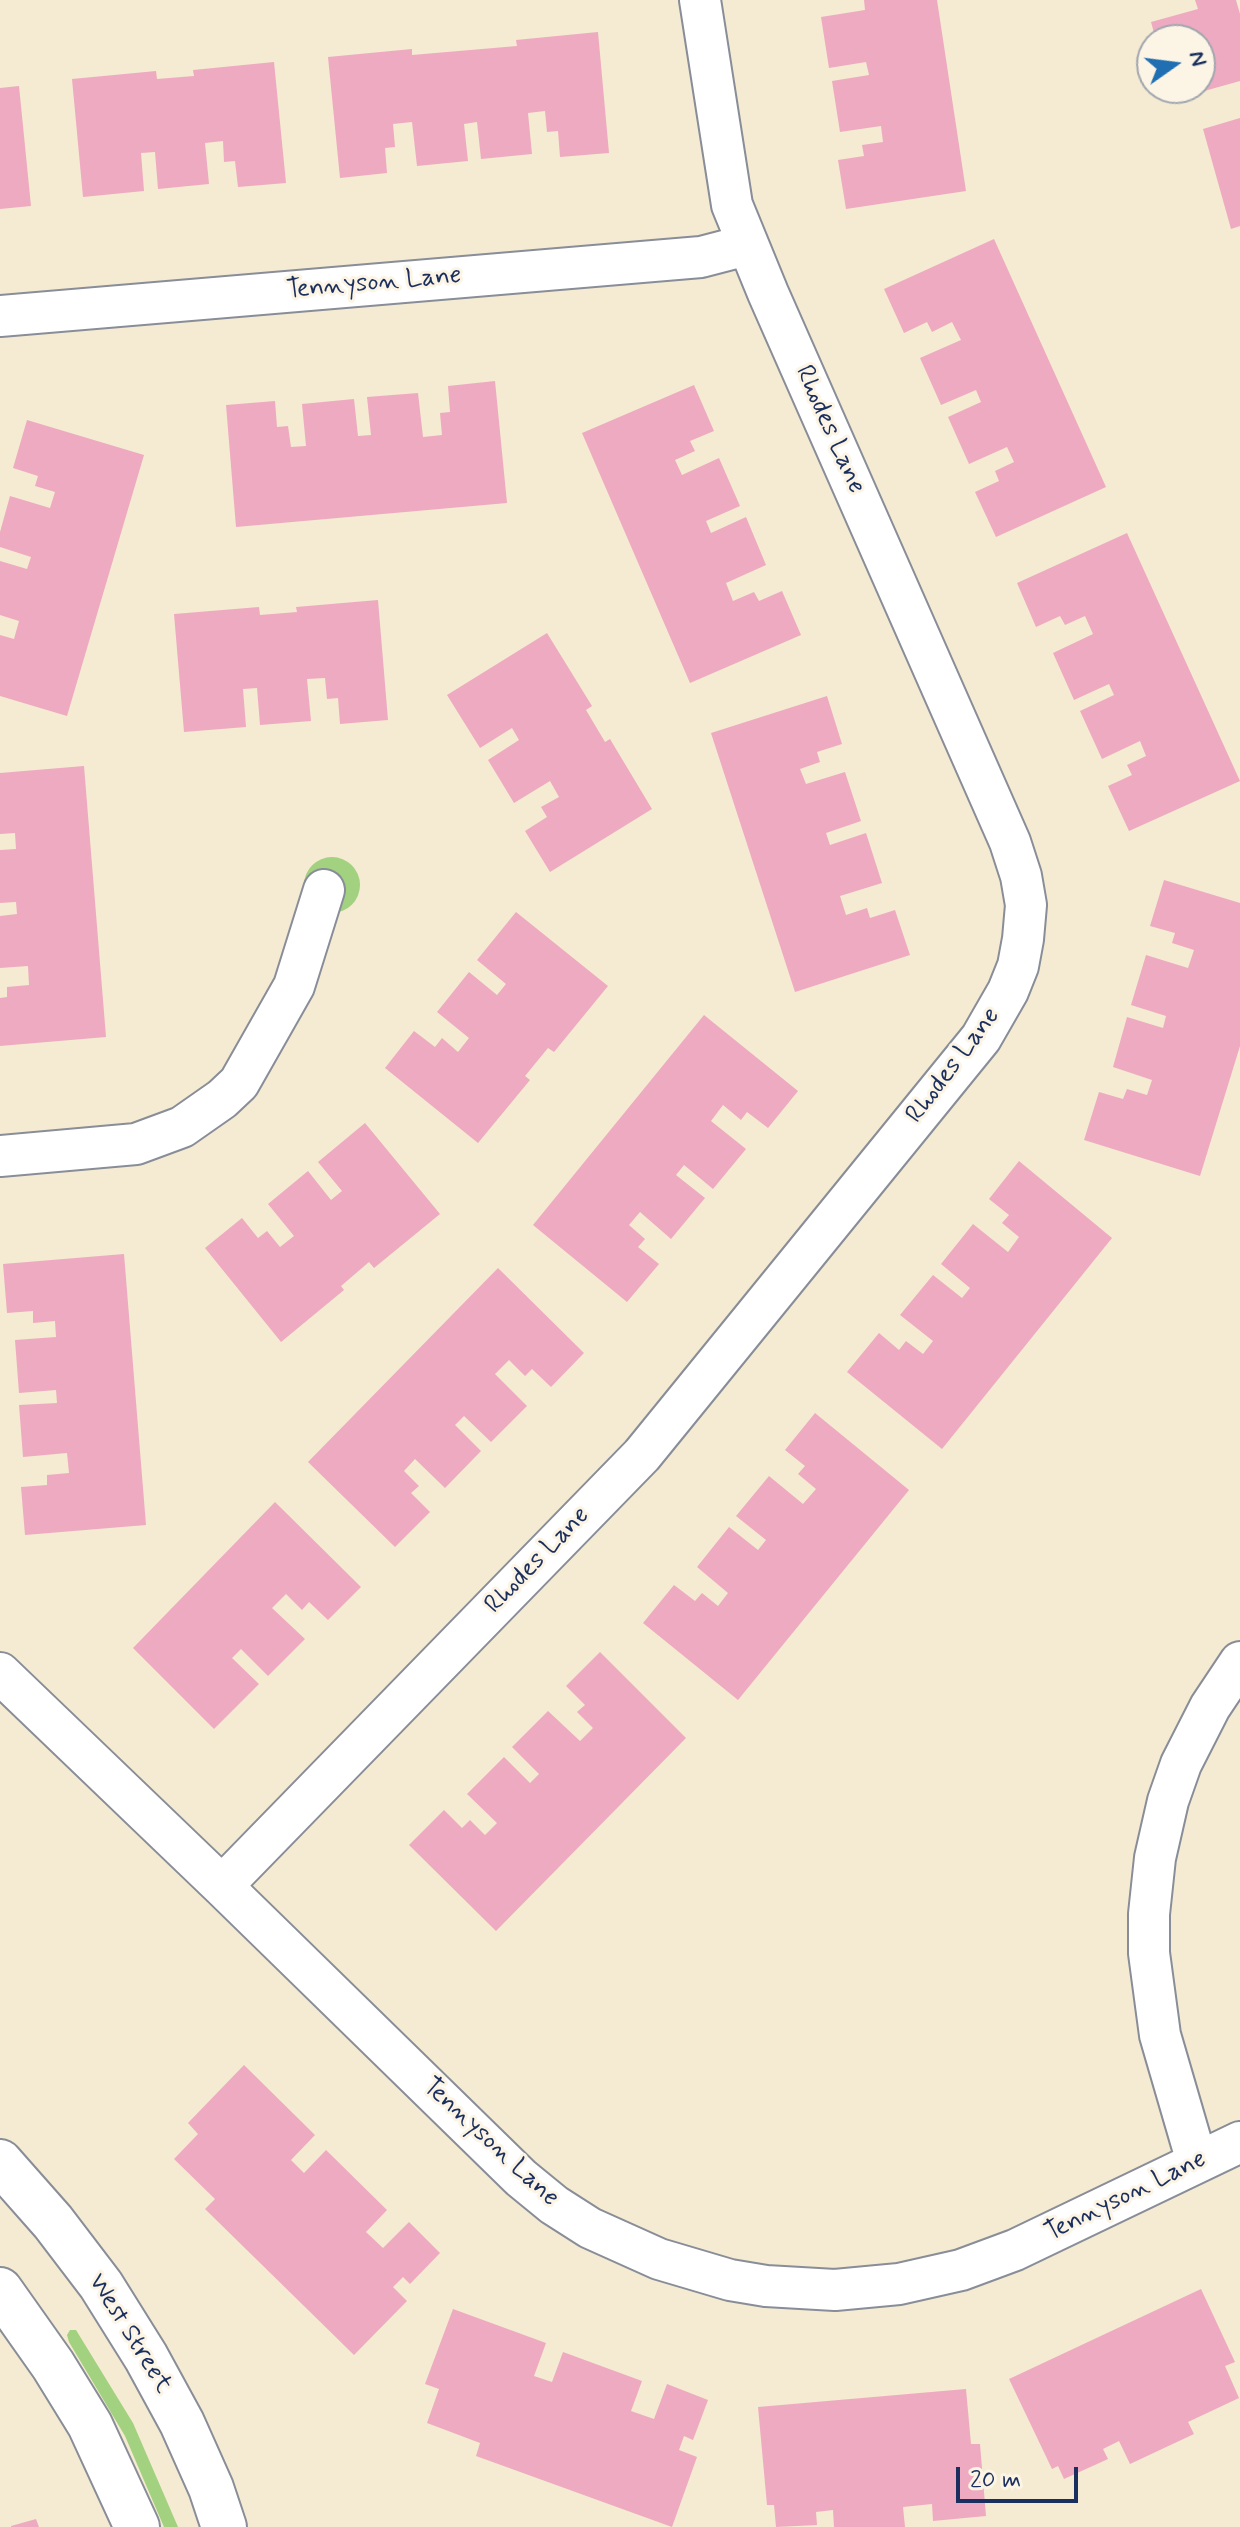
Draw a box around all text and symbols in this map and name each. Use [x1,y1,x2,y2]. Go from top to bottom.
north arrow [1136,24,1216,104]
text: N [1182,48,1213,69]
street label: Tennyson Lane [285,261,463,307]
street label: Rhodes Lane [787,361,871,499]
street label: Rhodes Lane [900,1002,1008,1130]
street label: Rhodes Lane [479,1501,597,1621]
street label: Tennyson Lane [415,2072,565,2214]
street label: Tennyson Lane [1040,2145,1212,2249]
street label: West Street [80,2269,178,2399]
scale bar [960,2451,1082,2501]
text: 20 m [970,2465,1021,2496]

